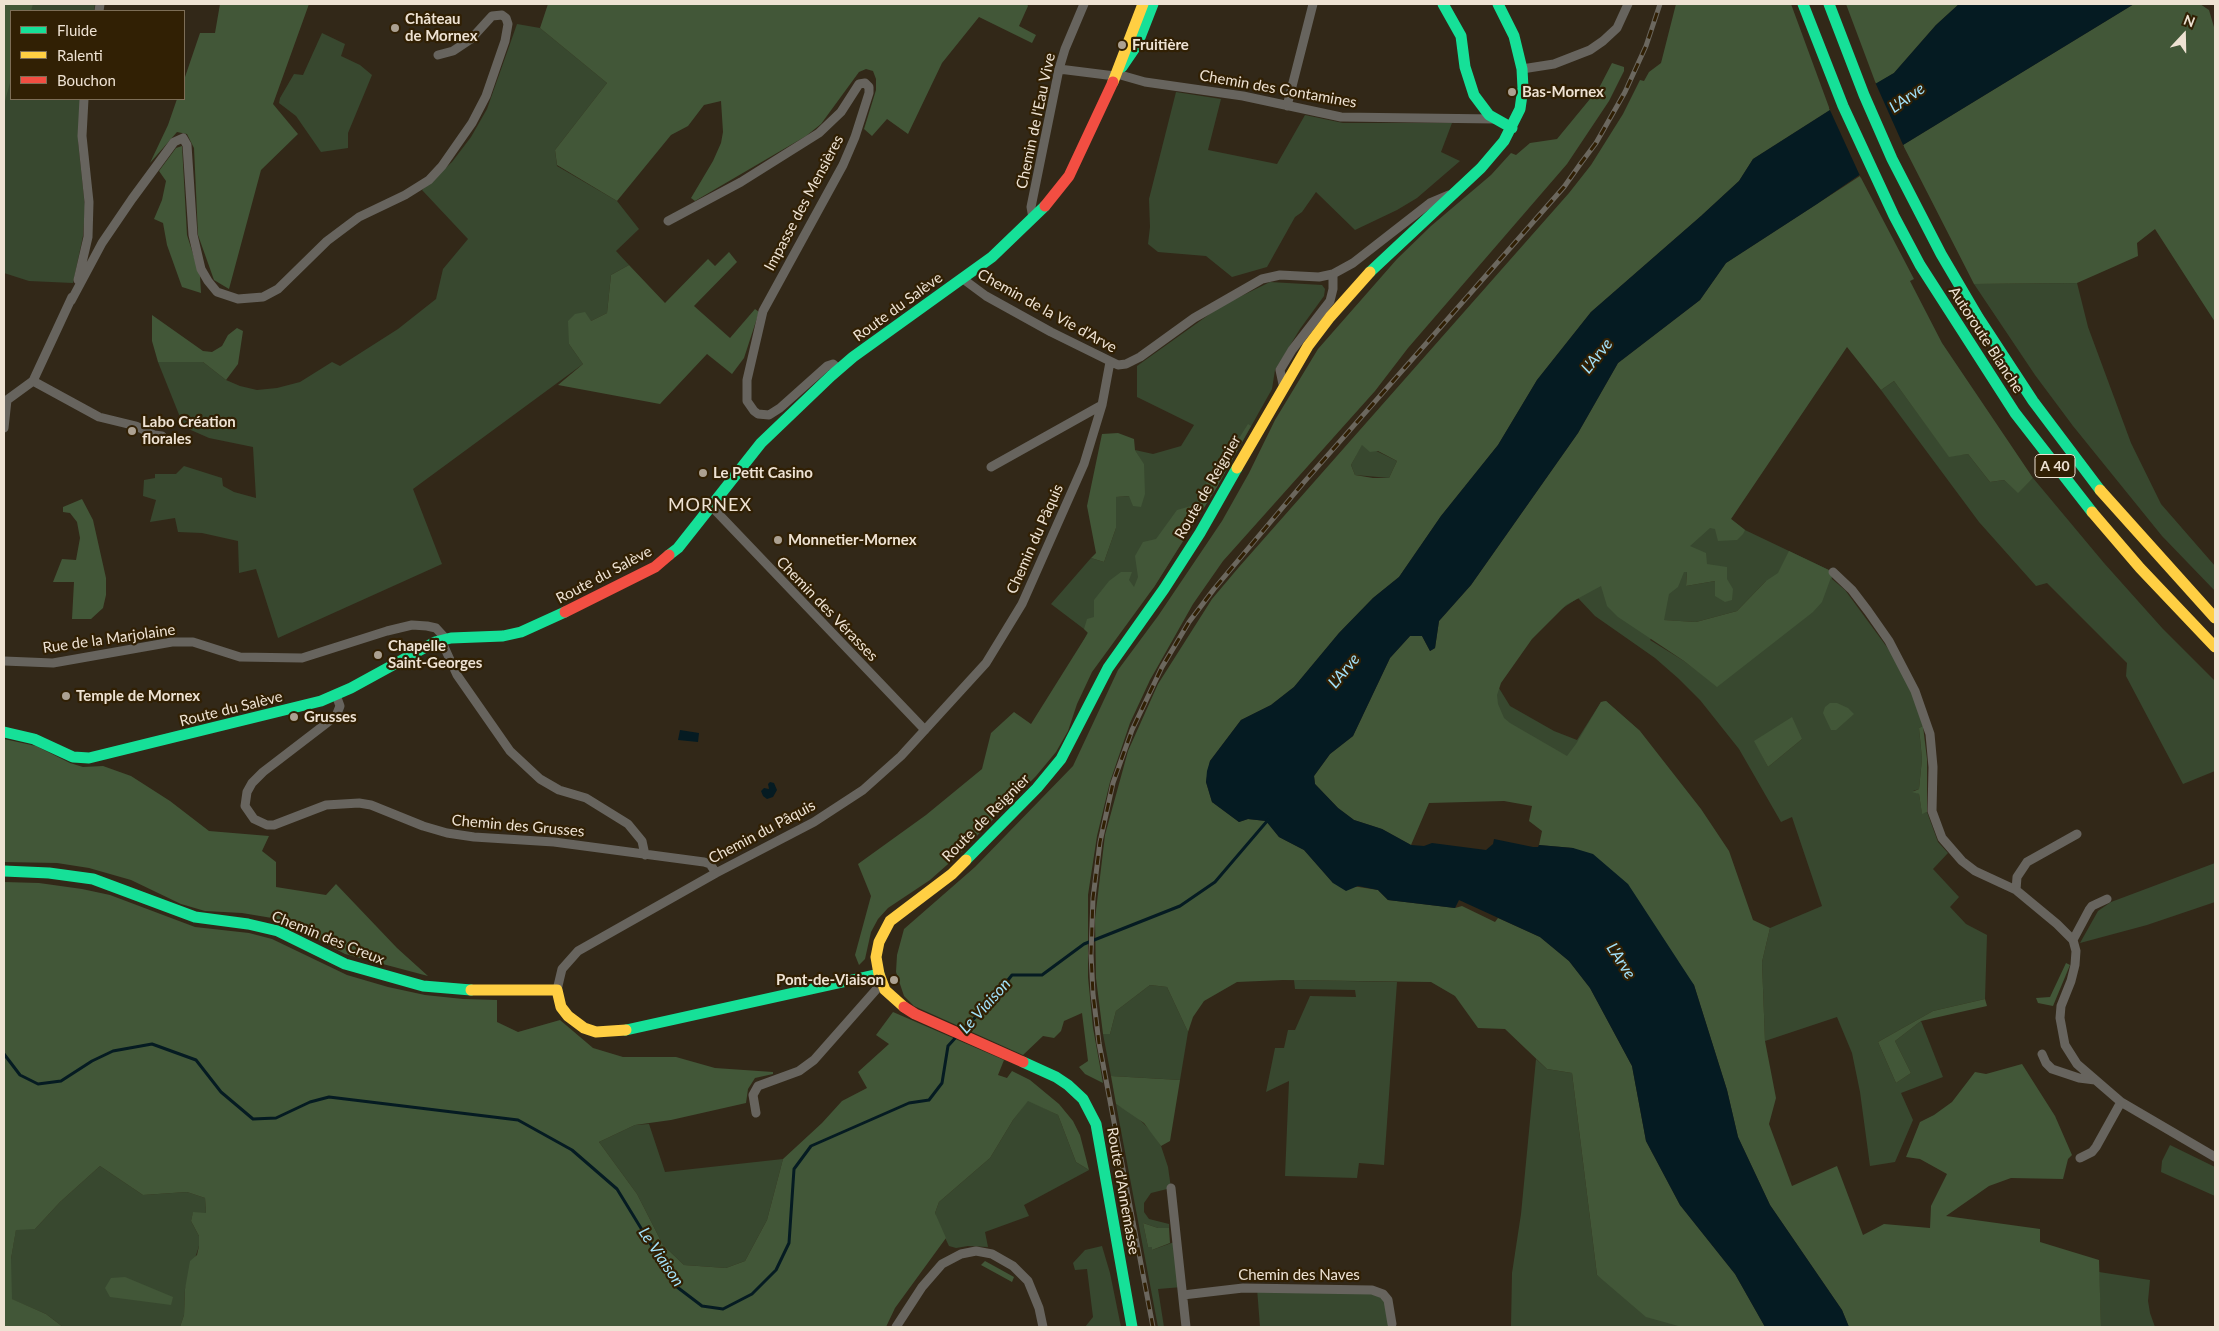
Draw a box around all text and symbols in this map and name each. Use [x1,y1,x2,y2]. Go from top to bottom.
legend [10,10,185,100]
place label: Château de Mornex [405,10,478,45]
north arrow [2159,10,2209,60]
text: N [2181,11,2198,30]
text: Fluide [57,21,97,39]
marker: Château de Mornex [389,22,401,34]
place label: Fruitière [1132,36,1189,54]
marker: Fruitière [1116,39,1128,51]
text: Ralenti [57,46,103,64]
street label: Chemin de l'Eau Vive [1013,51,1059,191]
street label: Chemin des Contamines [1198,66,1358,112]
text: Bouchon [57,71,116,89]
water label: L'Arve [1886,79,1928,117]
place label: Bas-Mornex [1522,83,1604,101]
marker: Bas-Mornex [1506,86,1518,98]
street label: Impasse des Mensières [761,132,847,274]
street label: Chemin de la Vie d'Arve [974,265,1120,357]
street label: Route du Salève [850,269,946,345]
street label: Autoroute Blanche [1945,283,2027,397]
water label: L'Arve [1577,335,1617,377]
place label: Labo Création florales [142,413,236,448]
marker: Labo Création florales [126,425,138,437]
street label: Route de Reignier [1171,432,1245,542]
road number: A 40 [2035,454,2075,478]
place label: Le Petit Casino [713,464,813,482]
marker: Le Petit Casino [697,467,709,479]
street label: Chemin du Pâquis [1003,481,1067,597]
district label: MORNEX [667,494,753,516]
place label: Monnetier-Mornex [788,531,916,549]
marker: Monnetier-Mornex [772,534,784,546]
street label: Route du Salève [553,542,655,608]
street label: Chemin des Vérasses [773,553,881,665]
street label: Rue de la Marjolaine [41,621,177,657]
place label: Chapelle Saint-Georges [388,637,482,672]
marker: Chapelle Saint-Georges [372,649,384,661]
water label: L'Arve [1324,650,1364,692]
place label: Temple de Mornex [76,687,200,705]
street label: Route du Salève [178,687,284,731]
marker: Temple de Mornex [60,690,72,702]
place label: Grusses [304,708,357,726]
marker: Grusses [288,711,300,723]
street label: Route de Reignier [938,770,1034,866]
street label: Chemin du Pâquis [706,796,818,868]
street label: Chemin des Grusses [451,811,585,841]
street label: Chemin des Creux [269,907,387,969]
water label: L'Arve [1602,939,1640,983]
place label: Pont-de-Viaison [776,971,884,989]
marker: Pont-de-Viaison [888,974,900,986]
water label: Le Viaison [955,975,1015,1037]
street label: Route d'Annemasse [1103,1126,1143,1256]
water label: Le Viaison [634,1224,688,1290]
street label: Chemin des Naves [1238,1266,1360,1284]

